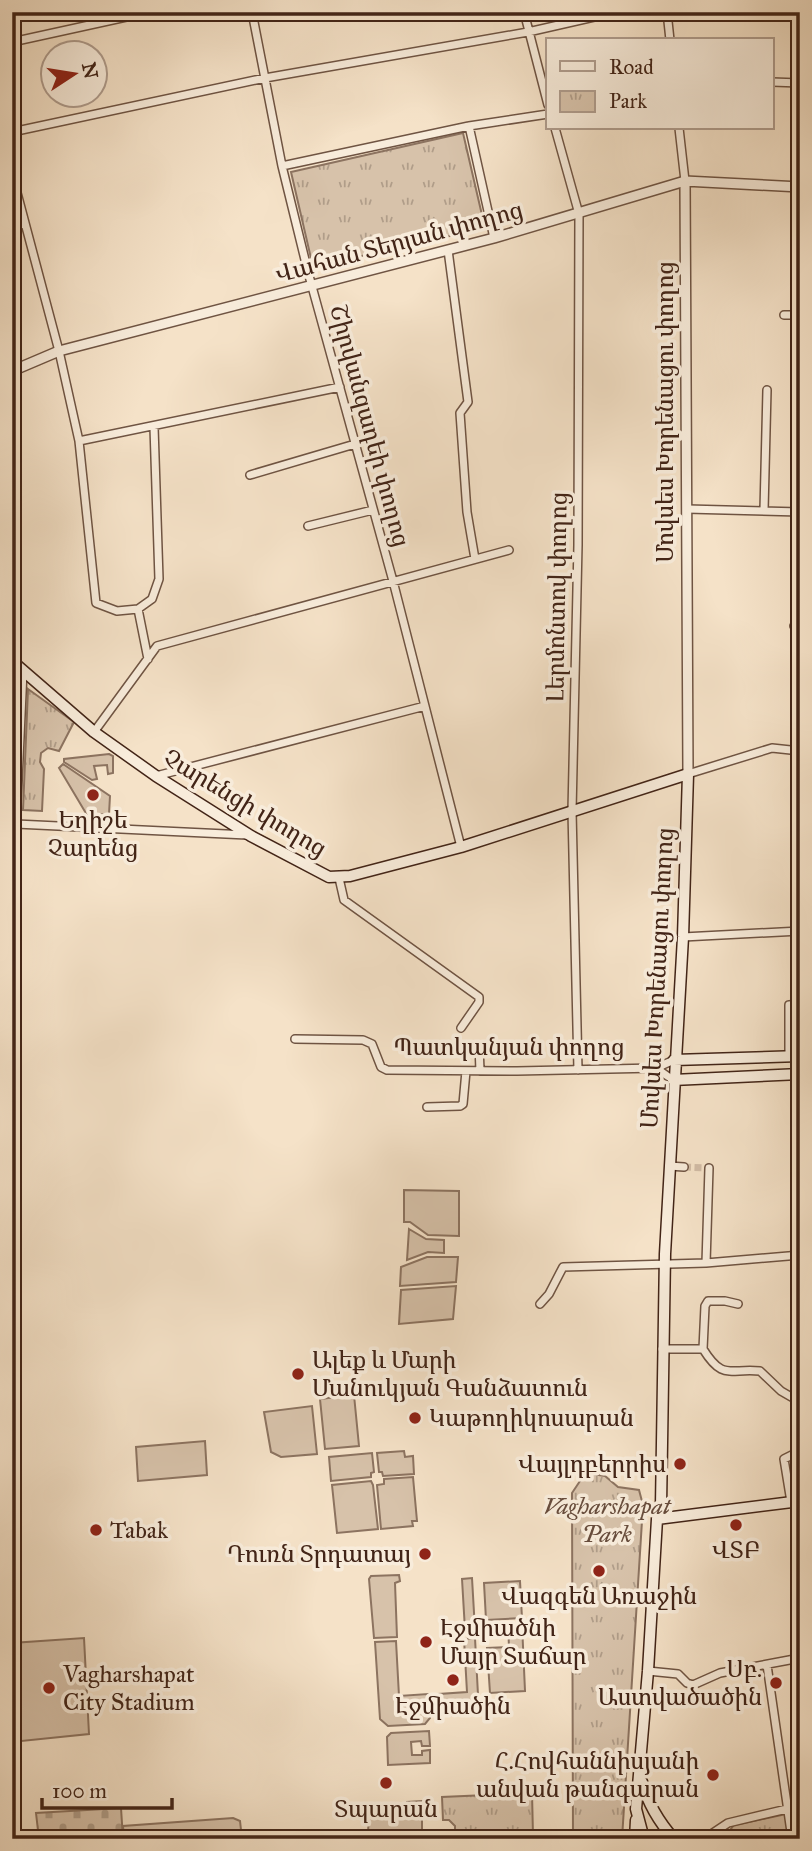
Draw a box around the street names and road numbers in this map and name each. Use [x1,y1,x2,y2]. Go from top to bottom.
street label: Վահան Տերյան փողոց [272,194,526,290]
street label: Մովսես Խորենացու փողոց [650,261,680,563]
street label: Շիրվանզադեի փողոց [323,302,417,550]
street label: Լերմոնտով փողոց [540,492,574,702]
street label: Չարենցի փողոց [158,742,332,864]
street label: Մովսես Խորենացու փողոց [634,827,680,1129]
street label: Պատկանյան փողոց [394,1032,624,1062]

